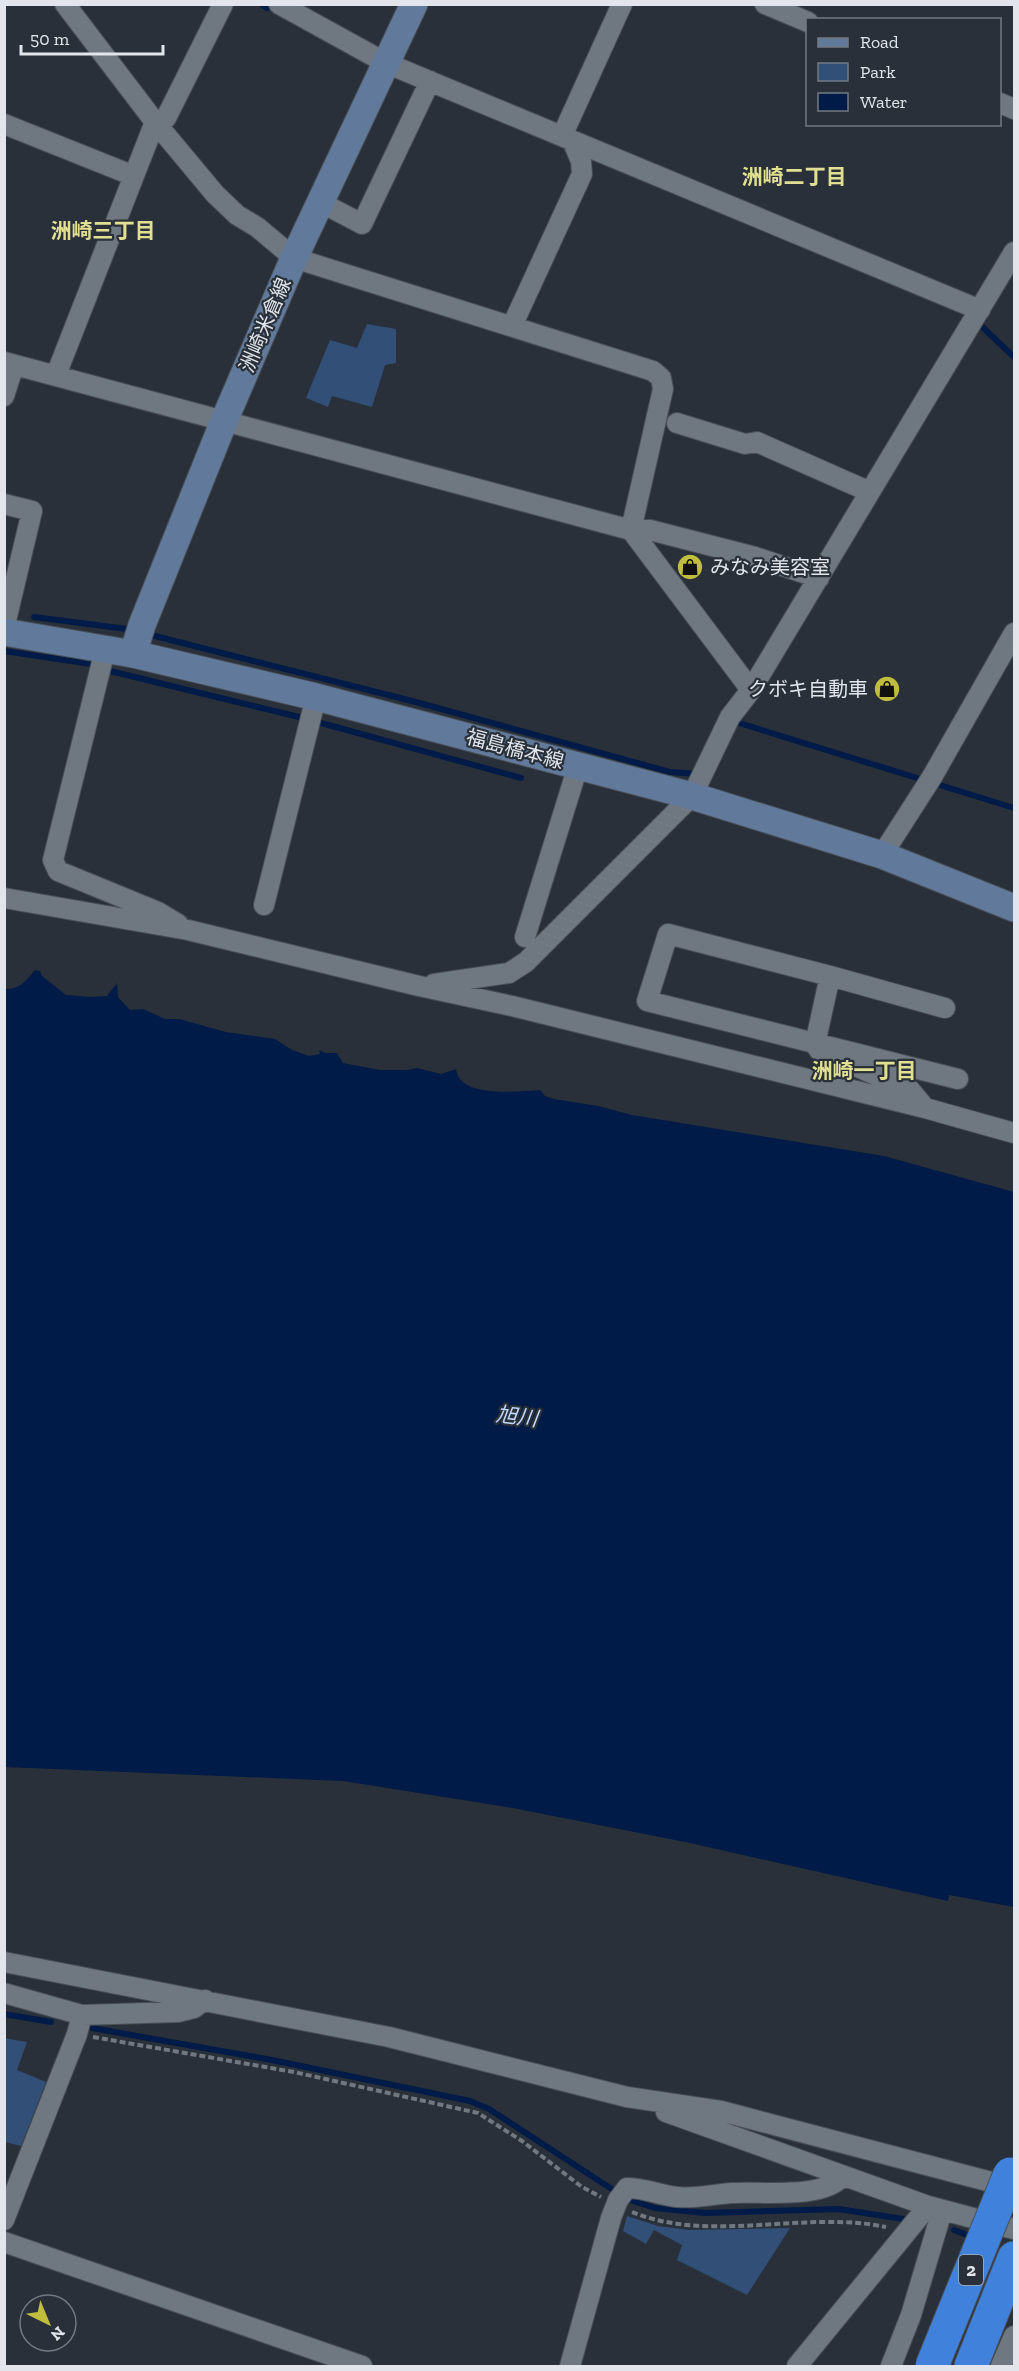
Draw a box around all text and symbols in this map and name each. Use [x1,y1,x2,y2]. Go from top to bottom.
scale bar [21,18,164,56]
legend [806,18,1001,126]
text: 50 m [30,28,70,50]
text: Road [860,31,899,53]
text: Park [860,61,896,83]
text: Water [860,91,907,113]
district label: 洲崎二丁目 [742,164,847,189]
district label: 洲崎三丁目 [51,218,156,243]
street label: 洲崎米倉線 [234,274,296,376]
shop icon: みなみ美容室 [675,552,705,582]
place label: みなみ美容室 [710,555,830,579]
shop icon: クボキ自動車 [872,674,902,704]
place label: クボキ自動車 [748,677,868,701]
street label: 福島橋本線 [464,724,566,774]
district label: 洲崎一丁目 [812,1058,917,1083]
water label: 旭川 [495,1401,541,1431]
road number: 2 [959,2255,983,2285]
north arrow [18,2293,78,2353]
text: N [47,2323,69,2345]

